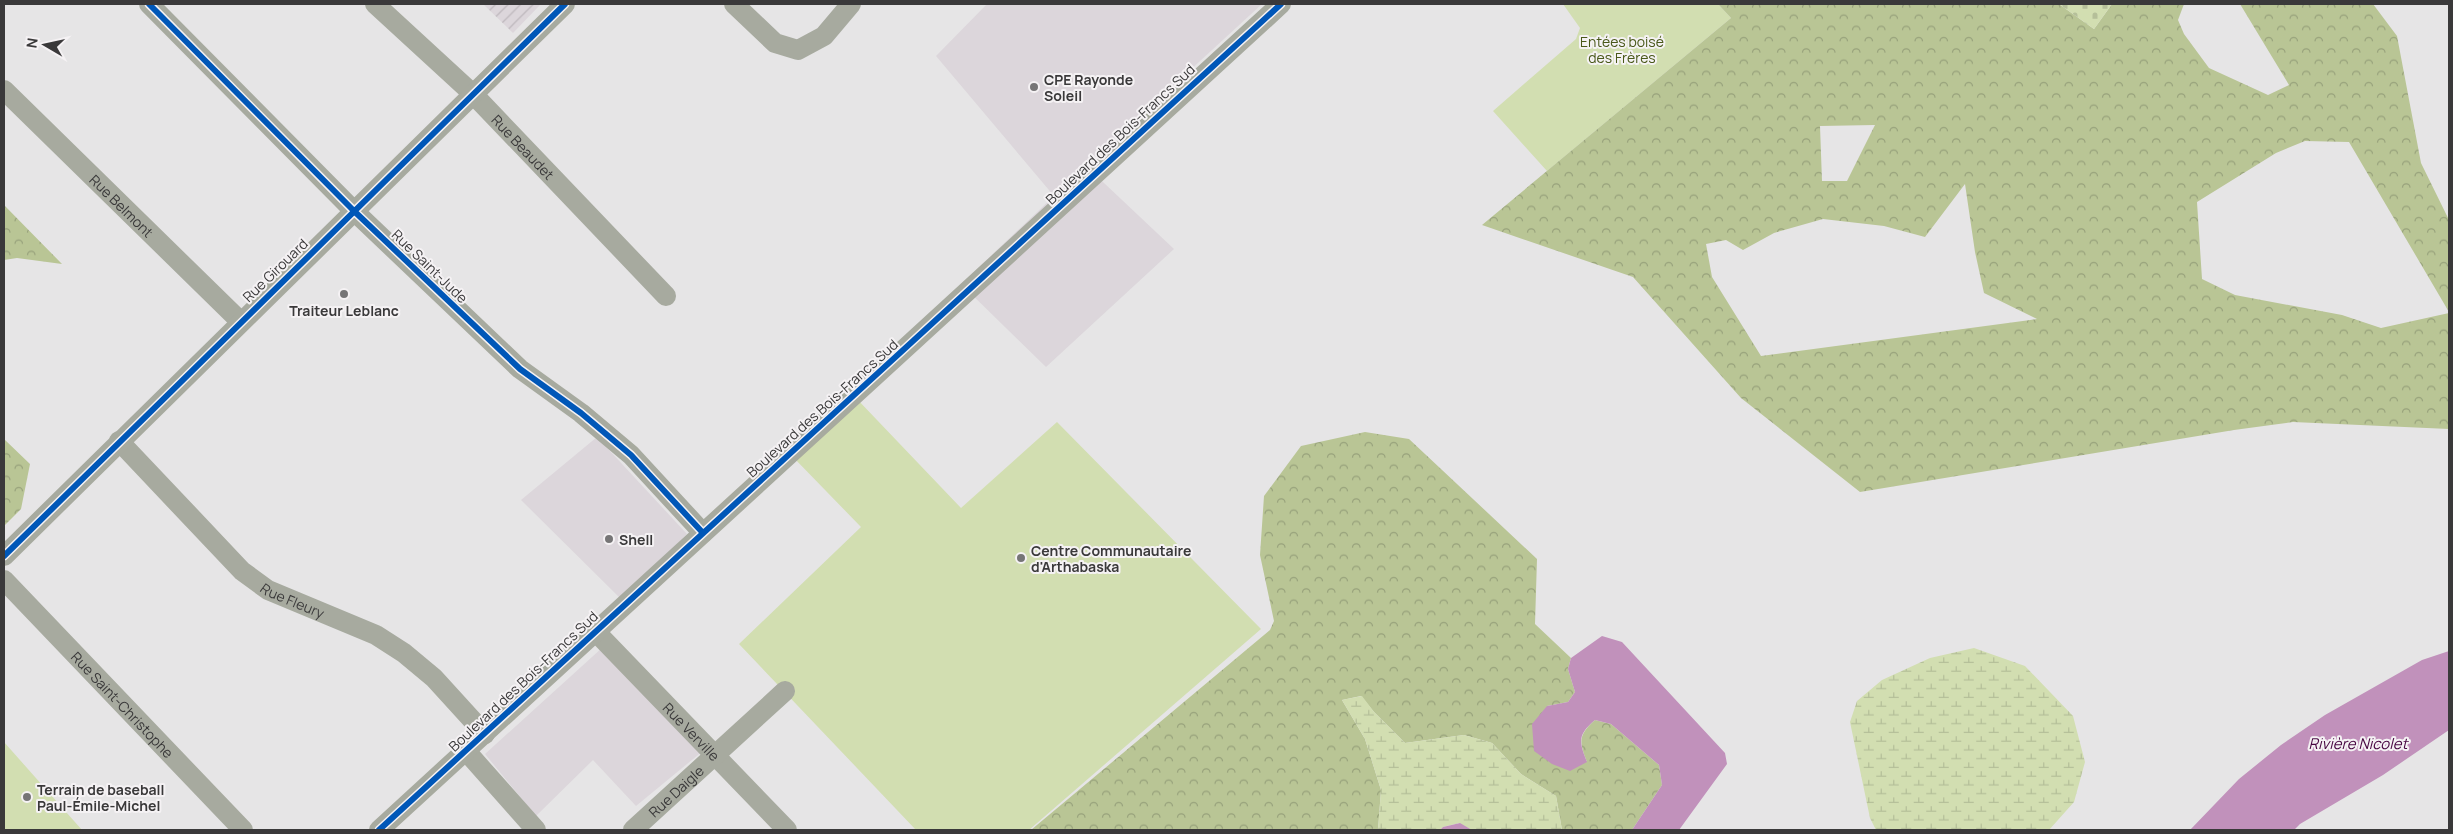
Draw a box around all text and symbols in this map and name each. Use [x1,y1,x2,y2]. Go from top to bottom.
north arrow [20,20,70,70]
park label: Entées boisé des Frères [1580,32,1664,67]
text: N [21,36,42,49]
street label: Boulevard des Bois-Francs Sud [1041,60,1199,208]
place label: CPE Rayonde Soleil [1044,70,1133,105]
marker: CPE Rayonde Soleil [1028,81,1040,93]
street label: Rue Beaudet [488,110,559,184]
street label: Rue Belmont [86,170,158,241]
street label: Rue Saint-Jude [388,225,472,307]
street label: Rue Girouard [238,234,312,306]
marker: Traiteur Leblanc [338,288,350,300]
place label: Traiteur Leblanc [289,301,399,320]
street label: Boulevard des Bois-Francs Sud [742,335,902,481]
place label: Shell [619,530,653,549]
marker: Shell [603,533,615,545]
place label: Centre Communautaire d'Arthabaska [1031,541,1191,576]
marker: Centre Communautaire d'Arthabaska [1015,552,1027,564]
street label: Rue Fleury [257,578,328,622]
street label: Boulevard des Bois-Francs Sud [444,607,602,755]
street label: Rue Saint-Christophe [68,647,178,762]
street label: Rue Verville [659,698,724,765]
water label: Rivière Nicolet [2309,733,2409,754]
street label: Rue Daigle [644,761,707,821]
place label: Terrain de baseball Paul-Émile-Michel [37,780,164,815]
marker: Terrain de baseball Paul-Émile-Michel [21,791,33,803]

